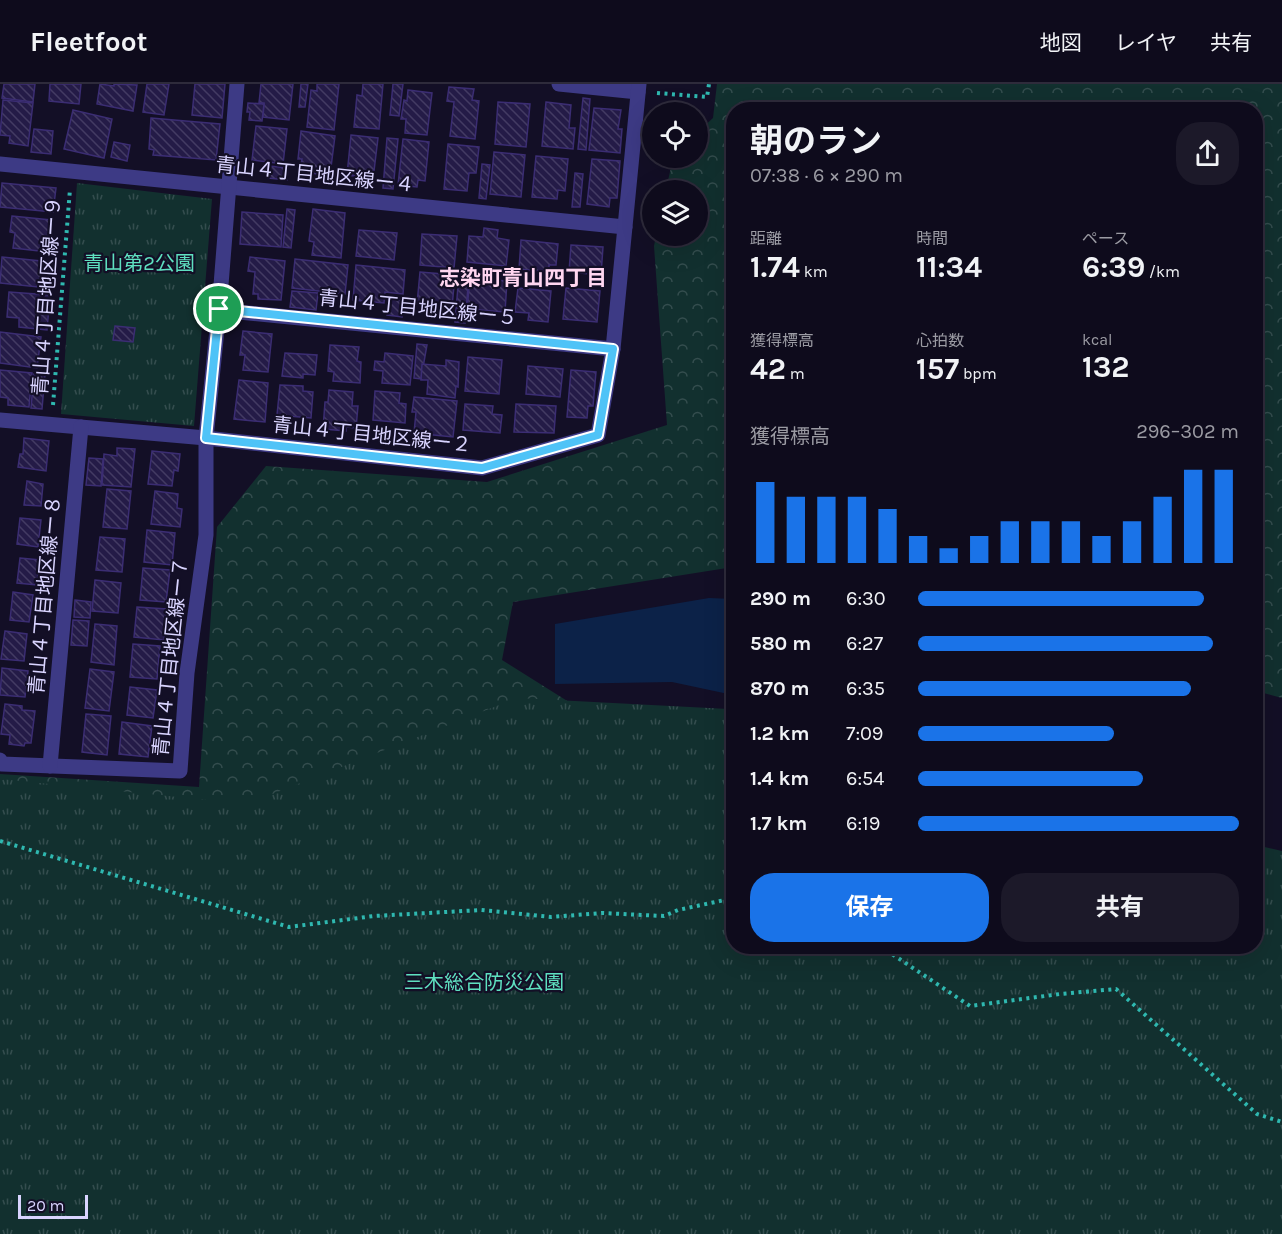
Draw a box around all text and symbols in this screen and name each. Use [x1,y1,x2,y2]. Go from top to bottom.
text: Fleetfoot [30,25,148,58]
text: 地図 [1040,31,1082,55]
text: レイヤ [1115,31,1177,55]
text: 共有 [1210,31,1252,55]
map controls [642,102,708,246]
button: locate [642,102,708,168]
text: 朝のラン [750,122,882,160]
button: share [1176,122,1239,185]
street label: 青山４丁目地区線ー４ [214,153,416,197]
text: 07:38 · 6 × 290 m [750,164,903,187]
button: layers [642,180,708,246]
street label: 青山４丁目地区線ー９ [29,195,65,397]
text: 距離 [750,229,782,248]
text: 時間 [916,229,948,248]
text: ペース [1082,229,1129,248]
text: 1.74 [750,249,800,285]
text: 11:34 [916,249,982,285]
text: 6:39 [1082,249,1145,285]
park label: 青山第2公園 [83,252,195,275]
text: km [800,262,828,281]
text: /km [1145,262,1180,281]
district label: 志染町青山四丁目 [439,266,607,290]
pin [193,283,244,334]
street label: 青山４丁目地区線ー５ [317,286,519,330]
icon: arrive [202,292,235,325]
text: kcal [1082,330,1113,349]
text: 獲得標高 [750,331,814,350]
text: 心拍数 [916,331,964,350]
text: 132 [1082,349,1130,385]
text: 42 [750,351,786,387]
text: 157 [916,351,959,387]
text: m [786,364,805,383]
text: bpm [959,364,997,383]
street label: 青山４丁目地区線ー２ [271,413,473,457]
text: 296–302 m [1136,420,1239,443]
text: 獲得標高 [750,425,830,448]
street label: 青山４丁目地区線ー８ [25,494,65,696]
street label: 青山４丁目地区線ー７ [149,556,193,758]
text: 290 m [750,587,811,610]
text: 6:30 [846,587,886,610]
text: 580 m [750,632,811,655]
text: 6:27 [846,632,883,655]
text: 870 m [750,677,810,700]
text: 6:35 [846,677,885,700]
text: 1.2 km [750,722,809,745]
text: 7:09 [846,722,883,745]
text: 1.4 km [750,767,809,790]
text: 6:54 [846,767,885,790]
text: 1.7 km [750,812,807,835]
text: 6:19 [846,812,880,835]
button: 保存 [750,873,989,942]
button: 共有 [1001,873,1239,942]
park label: 三木総合防災公園 [404,971,564,994]
scale bar [18,1192,88,1220]
text: 20 m [27,1196,65,1215]

